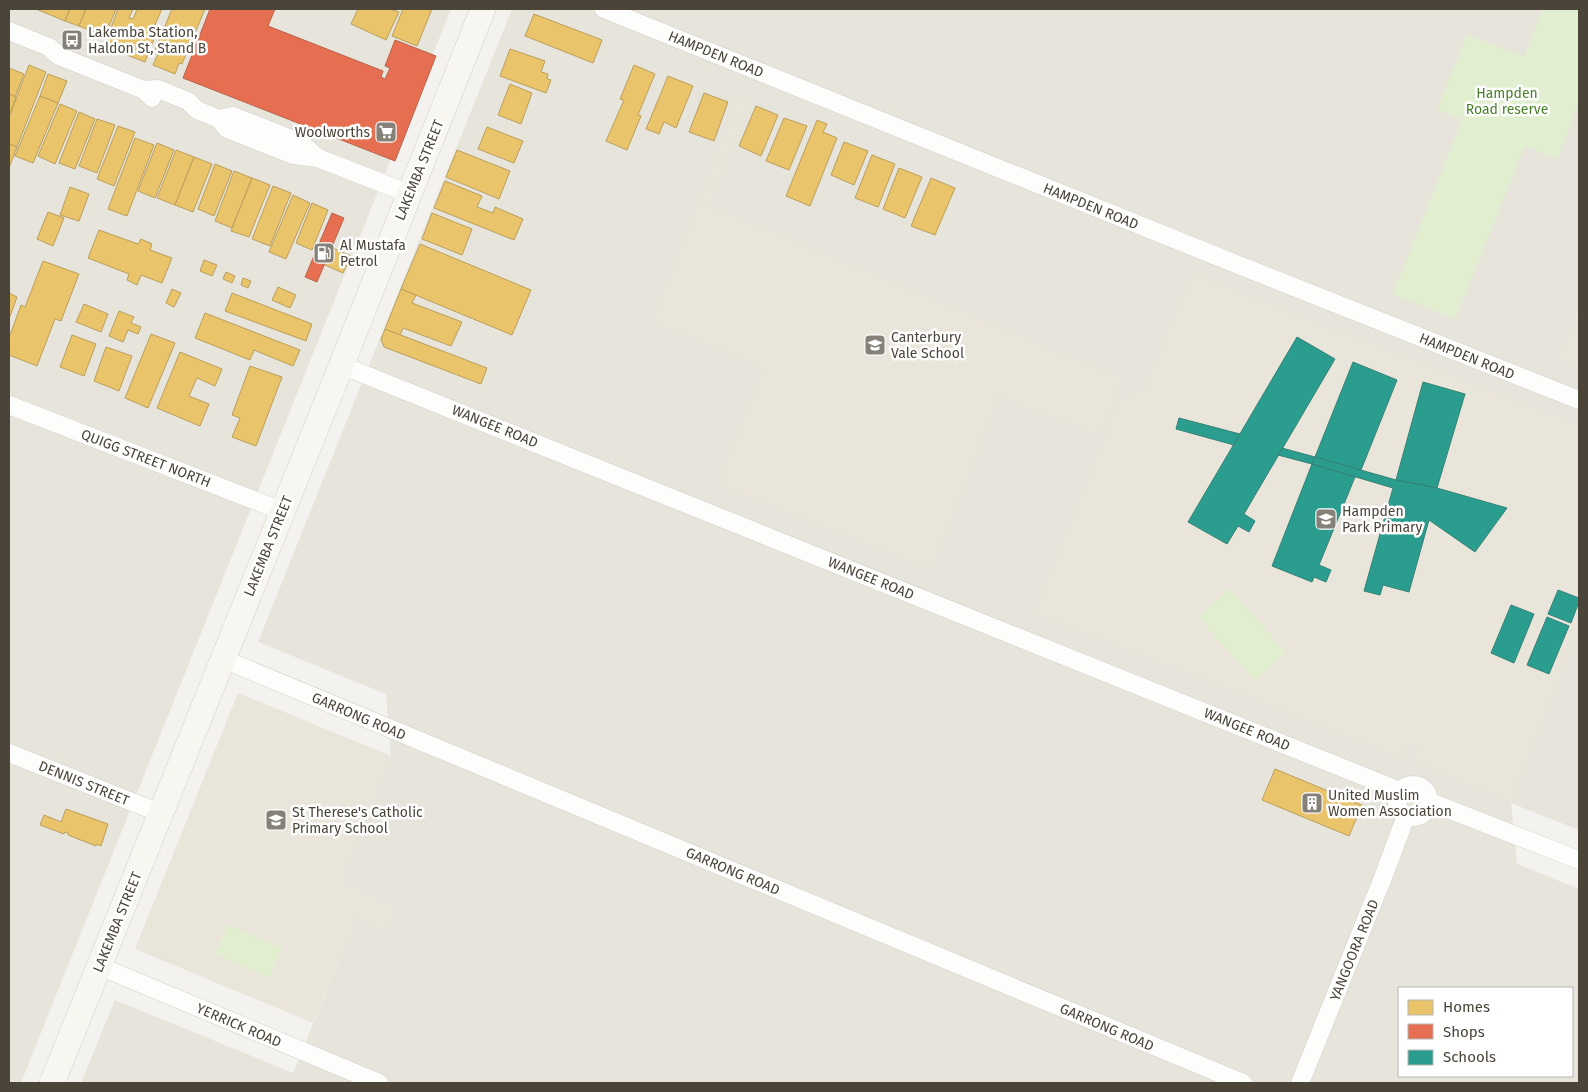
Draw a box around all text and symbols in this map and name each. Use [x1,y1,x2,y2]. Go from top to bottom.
place label: Lakemba Station, Haldon St, Stand B [88,24,206,57]
bus stop icon: Lakemba Station, Haldon St, Stand B [60,28,84,52]
street label: HAMPDEN ROAD [666,28,766,81]
park label: Hampden Road reserve [1466,85,1548,118]
street label: LAKEMBA STREET [392,117,448,223]
supermarket icon: Woolworths [374,120,398,144]
place label: Woolworths [295,124,370,141]
street label: HAMPDEN ROAD [1041,180,1141,233]
place label: Al Mustafa Petrol [340,237,406,270]
fuel station icon: Al Mustafa Petrol [312,241,336,265]
place label: Canterbury Vale School [891,329,964,362]
street label: HAMPDEN ROAD [1417,330,1517,383]
school or university icon: Canterbury Vale School [863,333,887,357]
street label: WANGEE ROAD [449,401,540,452]
street label: QUIGG STREET NORTH [79,426,213,491]
street label: LAKEMBA STREET [241,493,297,599]
place label: Hampden Park Primary [1342,503,1422,536]
school or university icon: Hampden Park Primary [1314,507,1338,531]
street label: WANGEE ROAD [825,553,916,604]
street label: GARRONG ROAD [309,689,408,744]
street label: WANGEE ROAD [1201,704,1292,755]
street label: DENNIS STREET [36,758,132,810]
place label: United Muslim Women Association [1328,787,1452,820]
building icon: United Muslim Women Association [1300,791,1324,815]
place label: St Therese's Catholic Primary School [292,804,423,837]
school or university icon: St Therese's Catholic Primary School [264,808,288,832]
street label: GARRONG ROAD [683,844,782,899]
street label: LAKEMBA STREET [90,869,146,975]
street label: YANGOORA ROAD [1326,897,1383,1003]
legend [1398,987,1573,1077]
text: Homes [1443,998,1490,1016]
street label: YERRICK ROAD [194,1000,284,1051]
street label: GARRONG ROAD [1057,1000,1156,1055]
text: Shops [1443,1023,1485,1041]
text: Schools [1443,1048,1496,1066]

